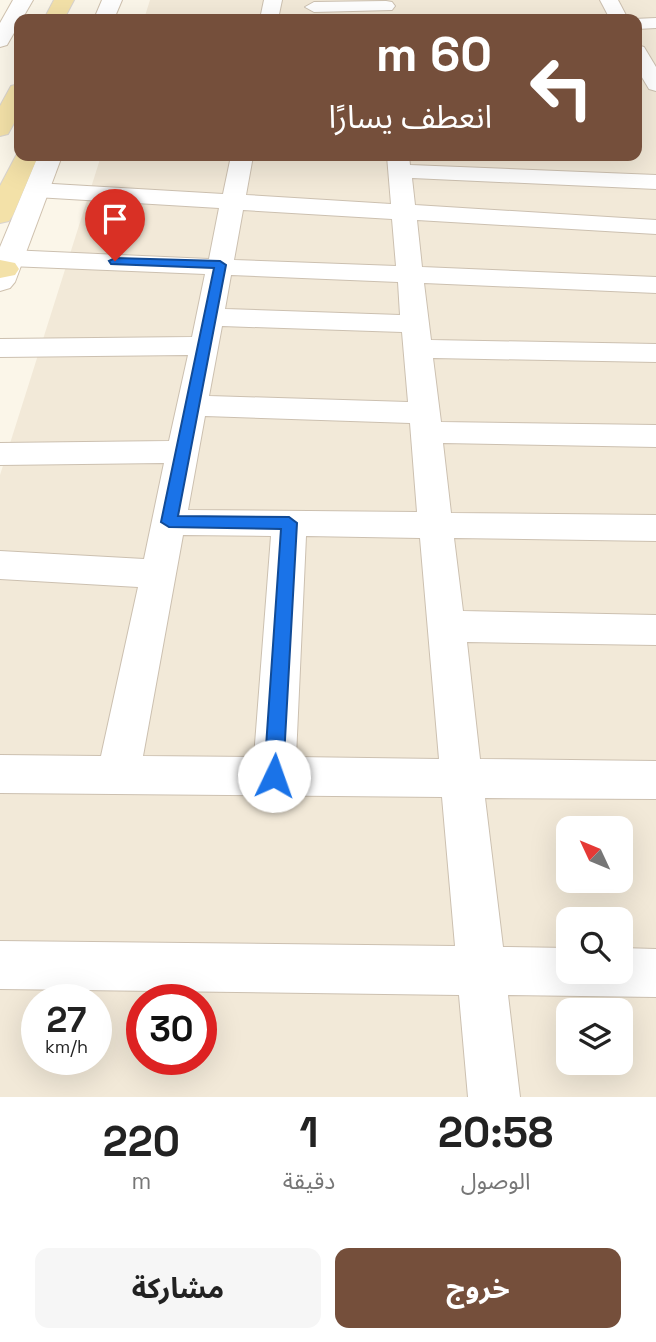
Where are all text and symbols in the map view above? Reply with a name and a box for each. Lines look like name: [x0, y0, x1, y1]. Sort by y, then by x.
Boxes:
text: 60 m: [376, 23, 492, 85]
icon: left: [516, 42, 607, 133]
text: انعطف يسارًا: [328, 97, 492, 137]
pin: [85, 189, 145, 261]
icon: arrive: [96, 200, 134, 238]
position arrow: [237, 739, 311, 813]
north arrow: [556, 816, 634, 892]
map controls: [556, 816, 633, 1075]
button: search: [556, 907, 633, 984]
speed limit sign: 30: [126, 984, 217, 1075]
text: 27: [47, 998, 86, 1042]
button: layers: [556, 998, 633, 1075]
text: km/h: [45, 1035, 88, 1058]
text: 1: [300, 1106, 319, 1159]
text: 20:58: [438, 1106, 553, 1159]
text: 220: [103, 1115, 180, 1168]
text: m: [132, 1166, 151, 1196]
text: دقيقة: [283, 1166, 335, 1196]
text: الوصول: [461, 1166, 531, 1196]
button: مشاركة: [35, 1248, 321, 1328]
button: خروج: [335, 1248, 621, 1328]

